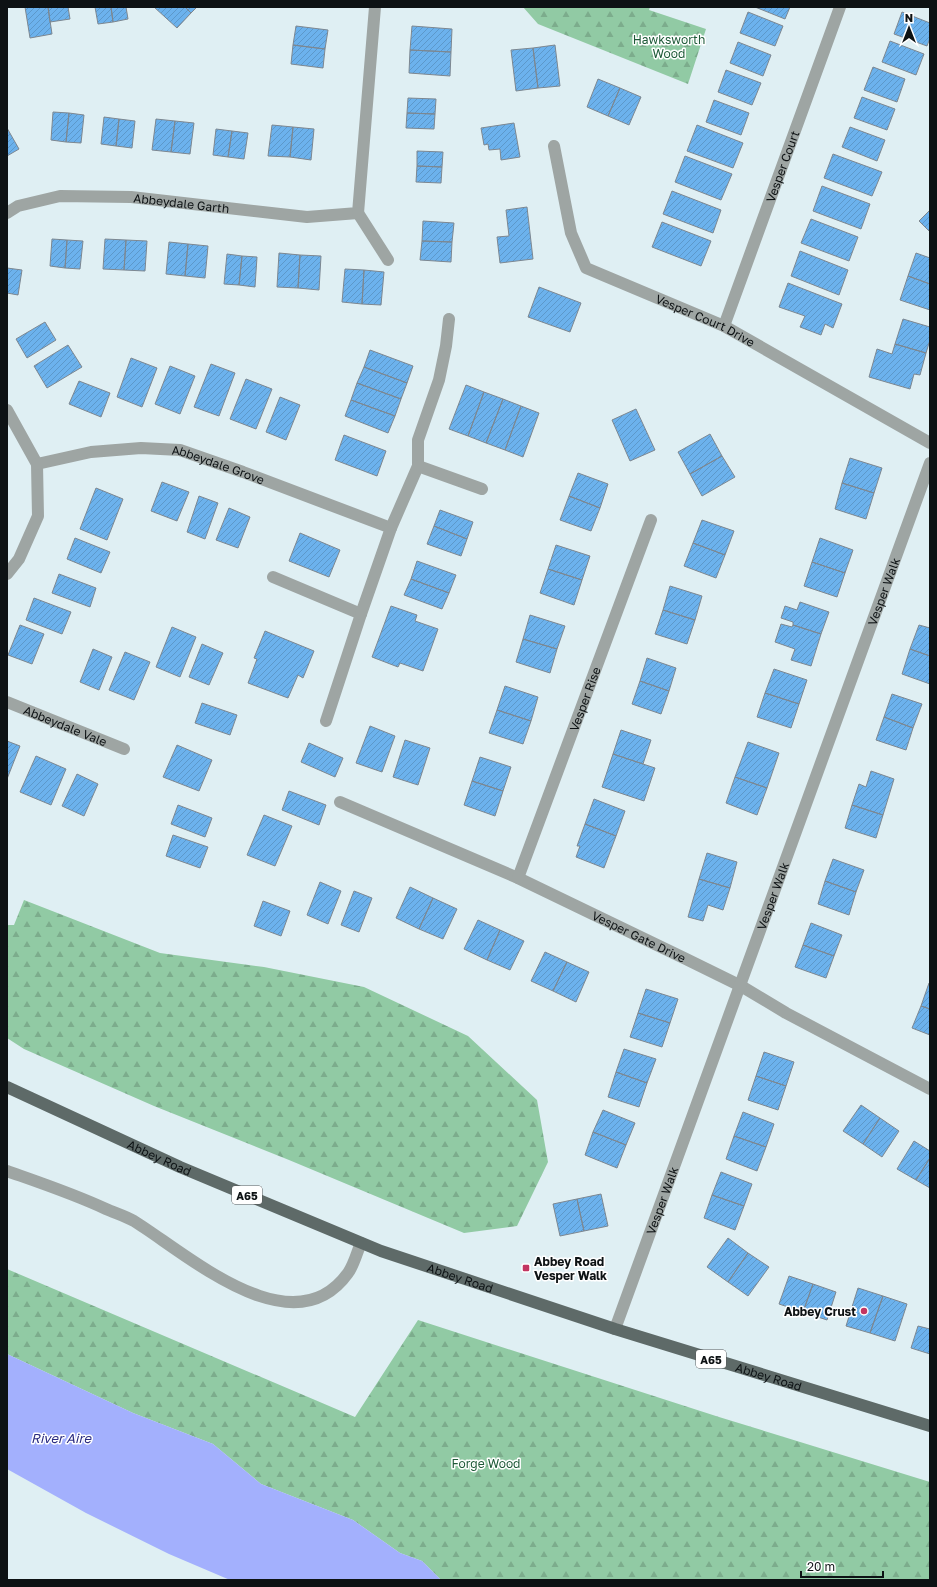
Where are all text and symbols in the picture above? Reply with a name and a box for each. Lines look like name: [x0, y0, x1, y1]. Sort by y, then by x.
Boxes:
north arrow: [889, 8, 929, 48]
text: N: [905, 11, 913, 24]
park label: Hawksworth Wood: [633, 32, 705, 61]
street label: Vesper Court: [762, 128, 802, 204]
street label: Abbeydale Garth: [133, 190, 230, 216]
street label: Vesper Court Drive: [653, 291, 758, 350]
street label: Abbeydale Grove: [171, 442, 267, 487]
street label: Vesper Walk: [864, 555, 903, 627]
street label: Vesper Rise: [566, 665, 603, 733]
street label: Abbeydale Vale: [21, 702, 109, 749]
street label: Vesper Walk: [753, 860, 792, 932]
street label: Vesper Gate Drive: [590, 907, 689, 965]
street label: Abbey Road: [125, 1136, 194, 1178]
street label: Vesper Walk: [643, 1164, 681, 1236]
road number: A65: [232, 1186, 262, 1204]
place label: Abbey Road Vesper Walk: [534, 1254, 607, 1283]
street label: Abbey Road: [425, 1259, 495, 1295]
marker: Abbey Road Vesper Walk: [521, 1263, 531, 1273]
place label: Abbey Crust: [784, 1304, 856, 1319]
marker: Abbey Crust: [859, 1306, 869, 1316]
road number: A65: [696, 1350, 726, 1368]
street label: Abbey Road: [734, 1359, 804, 1394]
water label: River Aire: [31, 1430, 92, 1446]
park label: Forge Wood: [452, 1456, 520, 1471]
scale bar: [801, 1553, 883, 1579]
text: 20 m: [807, 1559, 835, 1574]

